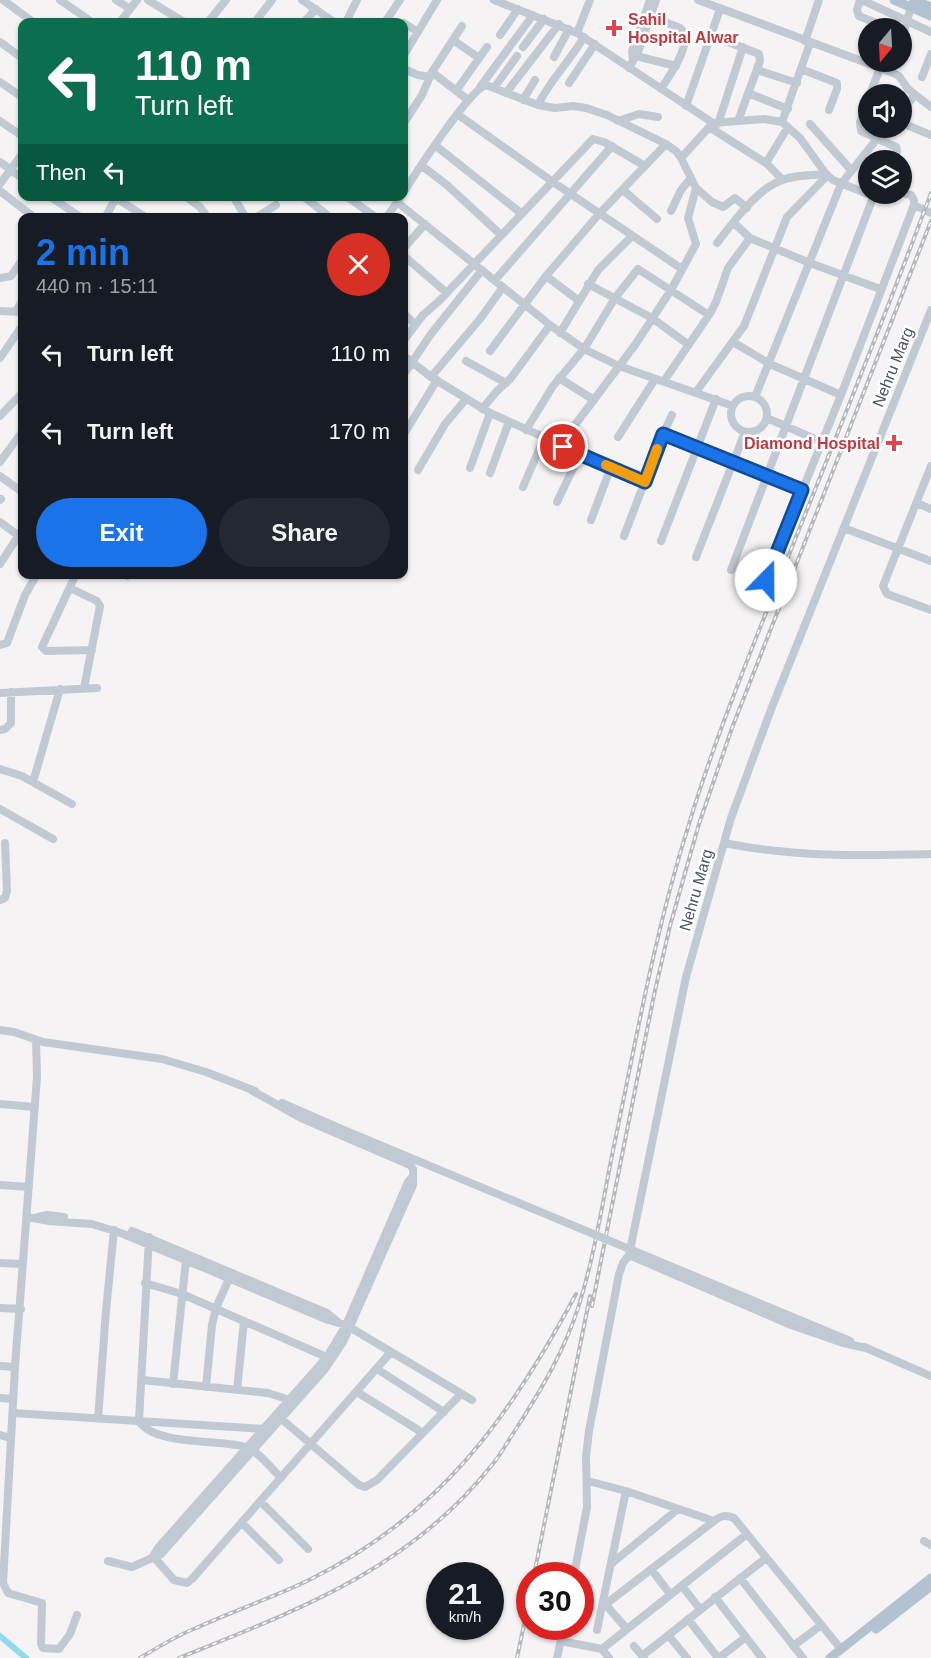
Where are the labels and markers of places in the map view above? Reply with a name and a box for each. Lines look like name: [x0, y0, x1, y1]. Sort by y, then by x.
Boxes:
place label: Sahil Hospital Alwar: [628, 11, 739, 46]
marker: Sahil Hospital Alwar: [605, 19, 623, 37]
pin: [537, 421, 588, 472]
marker: Diamond Hospital: [885, 434, 903, 452]
place label: Diamond Hospital: [744, 435, 880, 452]

